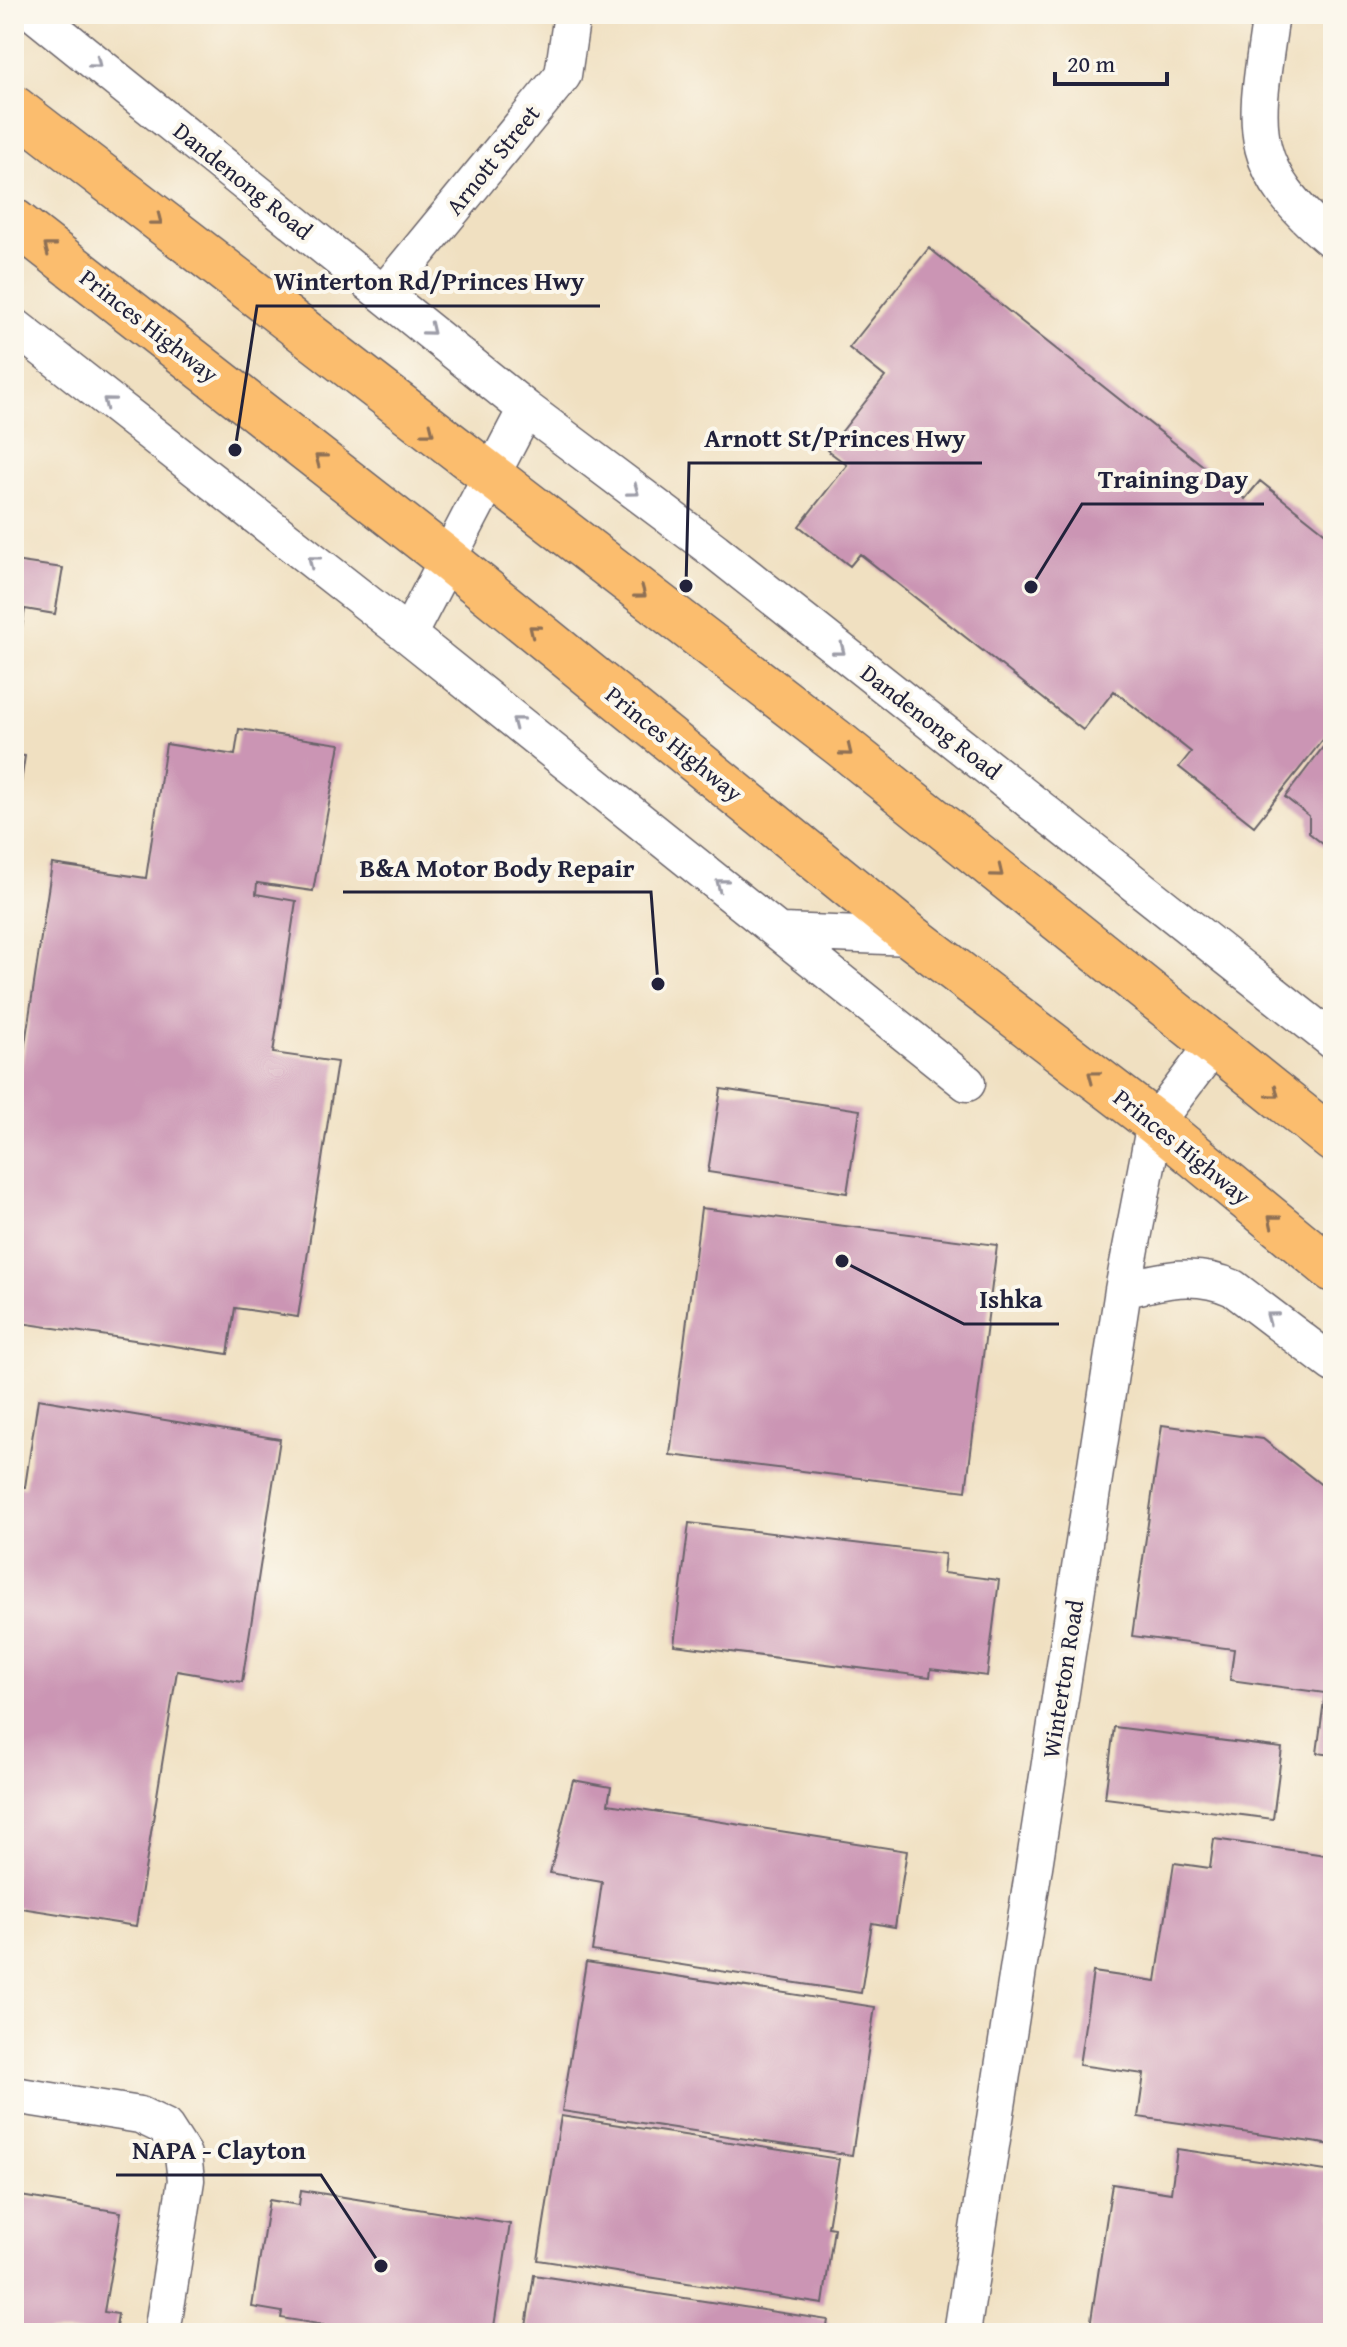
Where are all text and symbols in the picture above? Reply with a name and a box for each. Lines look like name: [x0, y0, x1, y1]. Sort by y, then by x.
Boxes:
scale bar: [1055, 36, 1167, 86]
text: 20 m: [1067, 46, 1115, 81]
one-way arrow: [87, 53, 102, 67]
street label: Arnott Street: [437, 97, 548, 222]
street label: Dandenong Road: [166, 113, 321, 248]
one-way arrow: [149, 211, 163, 225]
one-way arrow: [43, 243, 58, 257]
callout: Winterton Rd/Princes Hwy: [257, 256, 600, 306]
street label: Princes Highway: [72, 260, 226, 391]
text: Winterton Rd/Princes Hwy: [274, 261, 585, 300]
one-way arrow: [421, 320, 435, 335]
one-way arrow: [102, 397, 117, 411]
callout: Arnott St/Princes Hwy: [689, 413, 982, 463]
text: Arnott St/Princes Hwy: [704, 418, 966, 457]
one-way arrow: [420, 421, 435, 436]
callout: Training Day: [1082, 454, 1264, 504]
one-way arrow: [314, 455, 329, 469]
text: Training Day: [1098, 459, 1249, 498]
one-way arrow: [626, 481, 640, 495]
one-way arrow: [307, 557, 322, 571]
one-way arrow: [632, 583, 647, 598]
one-way arrow: [529, 625, 544, 640]
one-way arrow: [831, 640, 845, 655]
street label: Dandenong Road: [854, 655, 1009, 788]
street label: Princes Highway: [598, 677, 751, 810]
one-way arrow: [511, 717, 526, 731]
one-way arrow: [838, 741, 853, 756]
callout: B&A Motor Body Repair: [343, 842, 651, 892]
text: B&A Motor Body Repair: [359, 848, 635, 887]
one-way arrow: [989, 862, 1003, 877]
one-way arrow: [715, 879, 730, 893]
one-way arrow: [1087, 1071, 1102, 1085]
street label: Princes Highway: [1106, 1080, 1259, 1213]
one-way arrow: [1264, 1083, 1279, 1097]
one-way arrow: [1267, 1215, 1282, 1230]
callout: Ishka: [964, 1274, 1059, 1324]
text: Ishka: [979, 1279, 1043, 1318]
one-way arrow: [1265, 1313, 1280, 1327]
street label: Winterton Road: [1033, 1597, 1092, 1761]
callout: NAPA - Clayton: [116, 2125, 321, 2175]
text: NAPA - Clayton: [132, 2130, 306, 2169]

